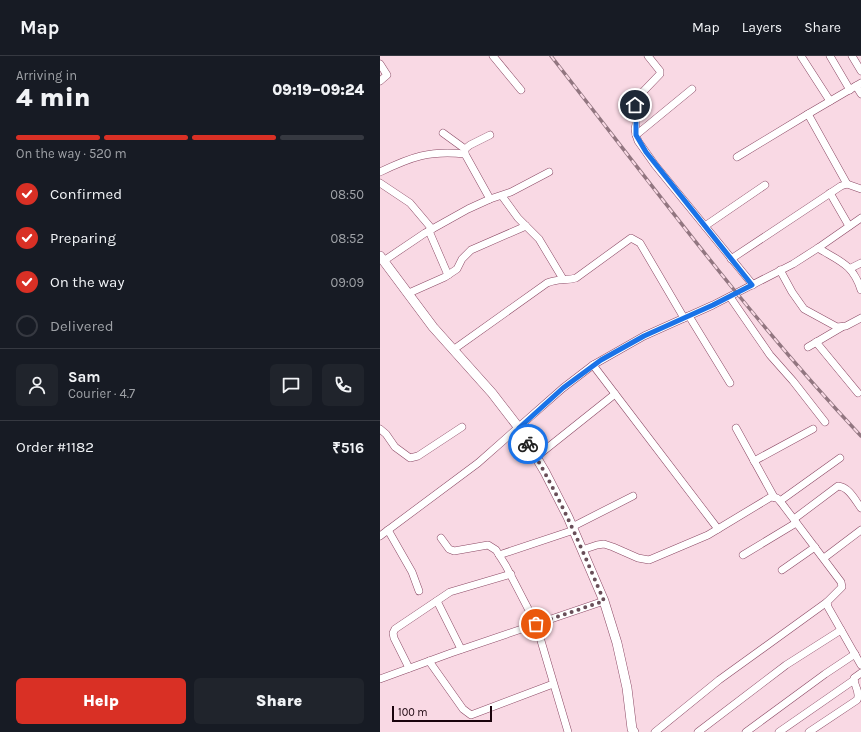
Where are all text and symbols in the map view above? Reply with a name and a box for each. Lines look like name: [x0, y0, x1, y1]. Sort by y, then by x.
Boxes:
text: Map: [20, 17, 59, 39]
text: Map: [692, 19, 720, 36]
text: Layers: [742, 19, 782, 36]
text: Share: [804, 19, 841, 36]
text: Arriving in: [16, 68, 77, 83]
text: 09:19–09:24: [272, 81, 364, 99]
text: 4 min: [16, 82, 91, 113]
pin: [618, 88, 652, 122]
icon: home: [624, 94, 646, 116]
text: On the way · 520 m: [16, 146, 127, 161]
icon: check: [16, 183, 38, 205]
text: Confirmed: [50, 185, 122, 203]
text: 08:50: [330, 187, 364, 202]
icon: check: [16, 227, 38, 249]
text: Preparing: [50, 229, 116, 247]
text: 08:52: [330, 231, 364, 246]
icon: check: [16, 271, 38, 293]
text: On the way: [50, 273, 124, 291]
text: 09:09: [330, 275, 364, 290]
text: Delivered: [50, 317, 114, 335]
button: person: [16, 364, 58, 406]
button: chat: [270, 364, 312, 406]
button: phone: [322, 364, 364, 406]
text: Sam: [68, 368, 101, 386]
text: Courier · 4.7: [68, 386, 135, 401]
courier: [508, 424, 548, 464]
icon: bike: [517, 433, 539, 455]
text: Order #1182: [16, 438, 94, 456]
text: ₹516: [332, 439, 364, 457]
pin: [519, 607, 553, 641]
icon: bag: [525, 613, 547, 635]
button: Help: [16, 678, 186, 724]
button: Share: [194, 678, 364, 724]
scale bar: [392, 704, 492, 723]
text: 100 m: [398, 706, 428, 719]

